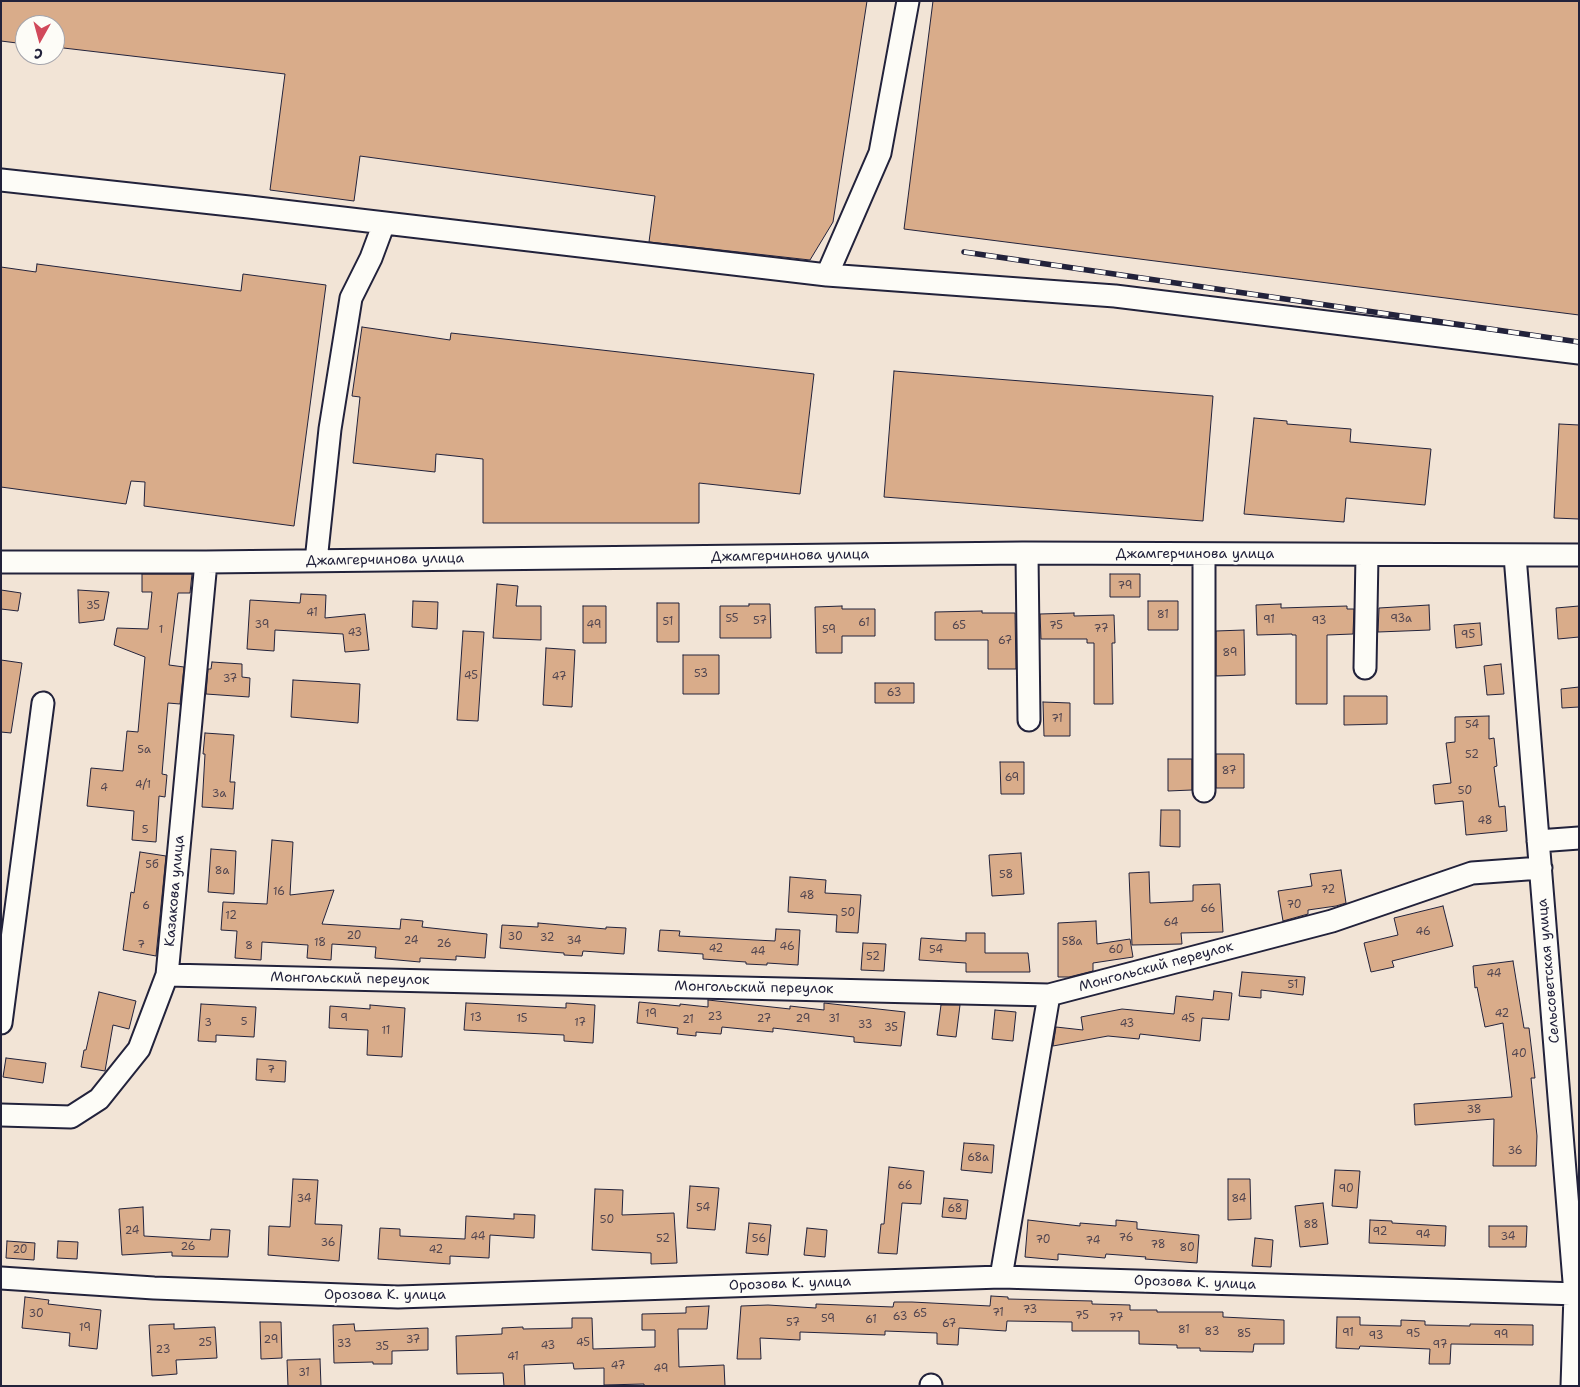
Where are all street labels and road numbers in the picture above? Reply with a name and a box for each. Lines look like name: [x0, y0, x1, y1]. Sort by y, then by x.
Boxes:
street label: Джамгерчинова улица: [711, 546, 869, 566]
street label: Джамгерчинова улица: [1116, 546, 1274, 562]
street label: Джамгерчинова улица: [306, 550, 464, 570]
street label: Казакова улица: [162, 835, 188, 947]
street label: Сельсоветская улица: [1534, 898, 1564, 1044]
street label: Монгольский переулок: [1077, 938, 1235, 996]
street label: Монгольский переулок: [270, 969, 430, 989]
street label: Монгольский переулок: [674, 978, 834, 998]
street label: Орозова К. улица: [1134, 1272, 1256, 1294]
street label: Орозова К. улица: [729, 1273, 851, 1295]
street label: Орозова К. улица: [324, 1287, 446, 1303]

